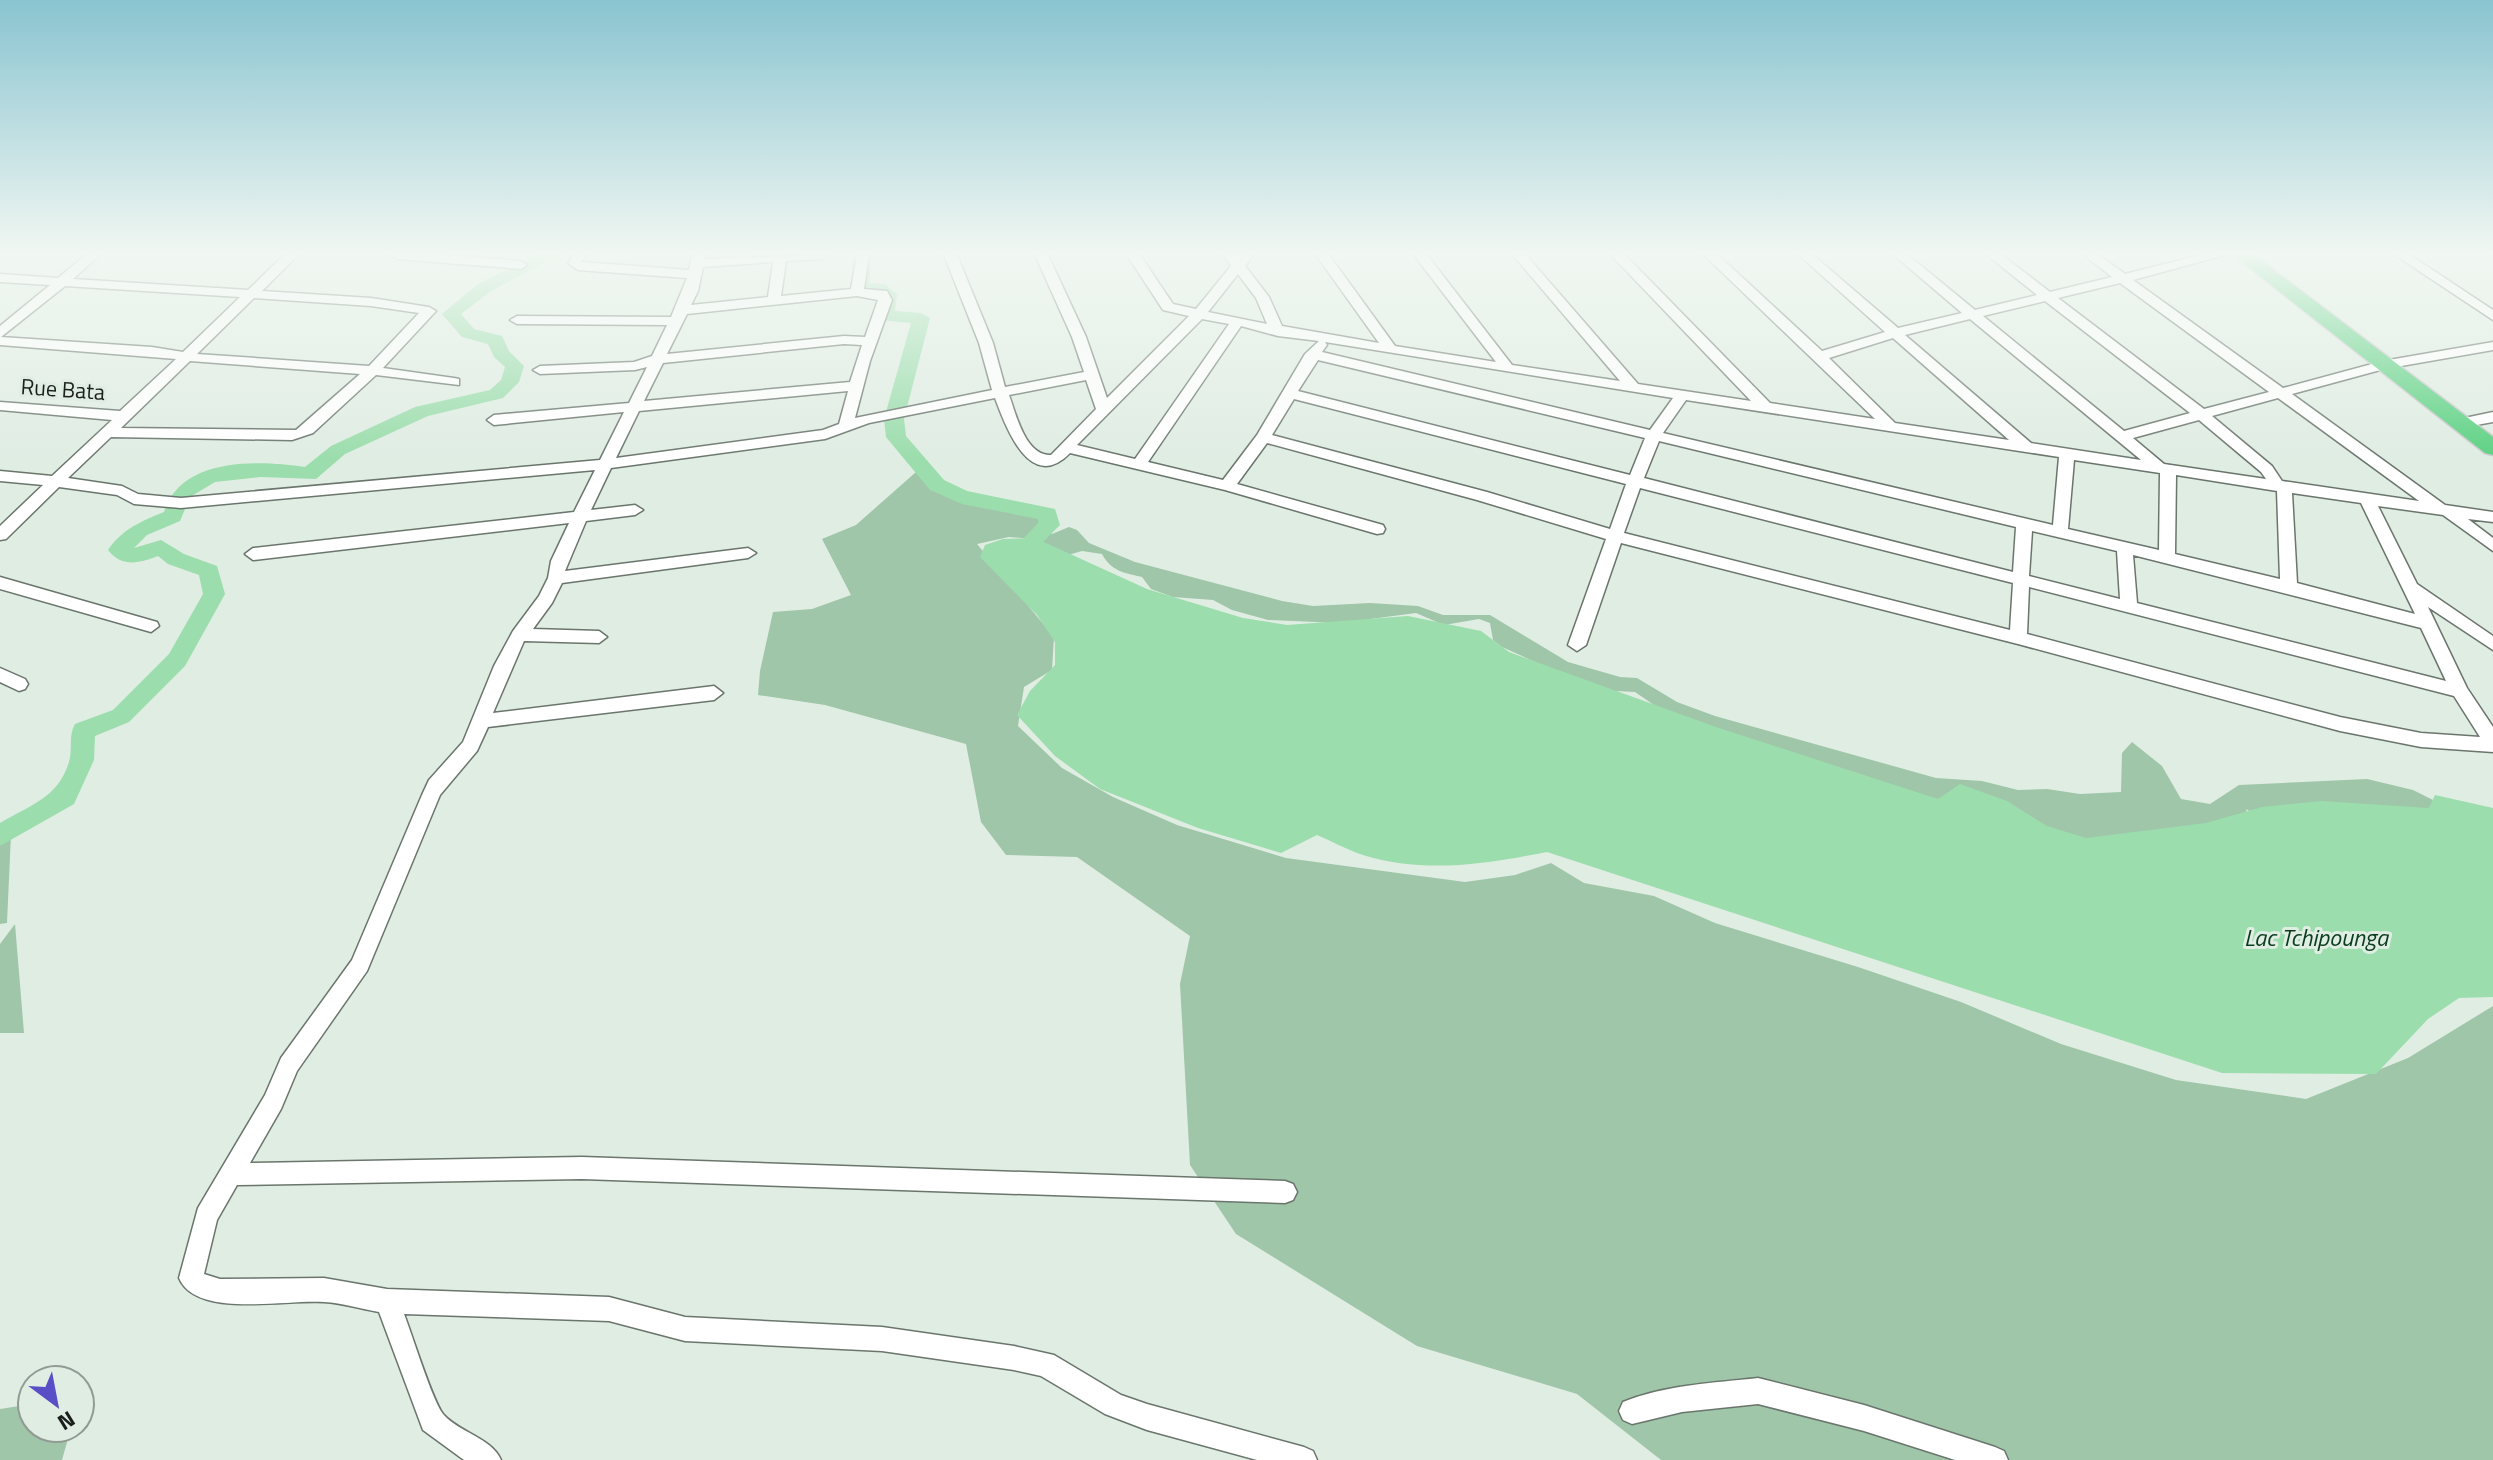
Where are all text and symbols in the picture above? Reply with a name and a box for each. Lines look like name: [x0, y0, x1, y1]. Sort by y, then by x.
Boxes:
street label: Rue Bata: [20, 369, 106, 409]
water label: Lac Tchipounga: [2244, 919, 2390, 955]
north arrow: [16, 1364, 96, 1444]
text: N: [51, 1403, 82, 1439]

